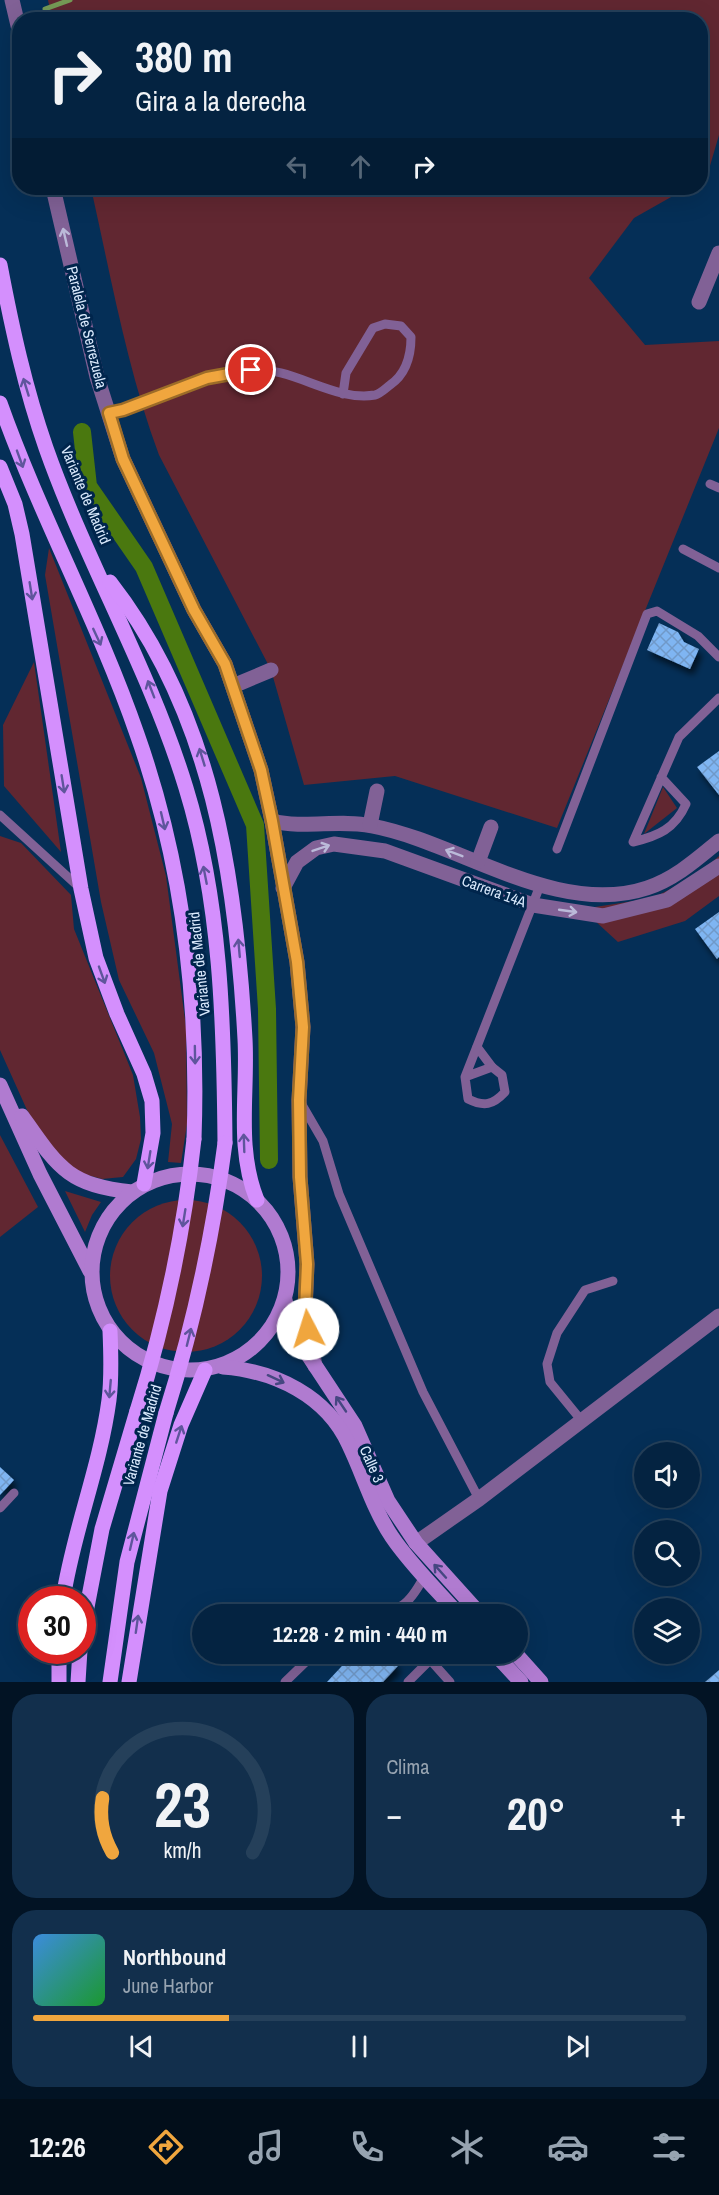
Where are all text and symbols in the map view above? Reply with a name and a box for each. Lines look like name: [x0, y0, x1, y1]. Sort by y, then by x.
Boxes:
text: 380 m: [135, 29, 233, 85]
icon: right: [36, 36, 114, 114]
text: Gira a la derecha: [135, 83, 306, 119]
icon: left: [281, 150, 314, 183]
icon: ahead: [344, 150, 377, 183]
icon: right: [407, 150, 440, 183]
one-way arrow: [59, 228, 70, 248]
street label: Paralela de Serrezuela: [62, 264, 112, 390]
pin: [225, 344, 276, 395]
icon: arrive: [234, 353, 267, 386]
one-way arrow: [20, 378, 31, 397]
street label: Variante de Madrid: [56, 443, 116, 547]
one-way arrow: [15, 449, 26, 467]
one-way arrow: [26, 581, 37, 601]
one-way arrow: [92, 628, 104, 646]
one-way arrow: [145, 680, 156, 698]
one-way arrow: [196, 748, 207, 767]
one-way arrow: [58, 773, 69, 793]
one-way arrow: [157, 811, 169, 830]
one-way arrow: [311, 841, 330, 852]
one-way arrow: [445, 847, 464, 858]
one-way arrow: [199, 866, 210, 886]
street label: Carrera 14A: [459, 870, 530, 913]
one-way arrow: [557, 905, 577, 916]
street label: Variante de Madrid: [183, 911, 215, 1017]
one-way arrow: [233, 939, 244, 959]
one-way arrow: [97, 965, 108, 983]
one-way arrow: [189, 1044, 201, 1064]
one-way arrow: [239, 1134, 250, 1154]
one-way arrow: [143, 1149, 154, 1169]
one-way arrow: [179, 1208, 190, 1227]
position arrow: [276, 1297, 340, 1361]
one-way arrow: [184, 1328, 196, 1347]
one-way arrow: [267, 1373, 285, 1385]
one-way arrow: [104, 1379, 115, 1399]
street label: Variante de Madrid: [118, 1382, 166, 1488]
one-way arrow: [335, 1396, 347, 1413]
one-way arrow: [174, 1425, 185, 1444]
street label: Calle 3: [355, 1442, 389, 1486]
map controls: [634, 1442, 700, 1664]
button: sound: [634, 1442, 700, 1508]
button: search: [634, 1520, 700, 1586]
one-way arrow: [126, 1532, 138, 1551]
one-way arrow: [433, 1563, 447, 1578]
speed limit sign: 30: [18, 1586, 96, 1664]
button: layers: [634, 1598, 700, 1664]
one-way arrow: [132, 1615, 143, 1635]
text: 12:28 · 2 min · 440 m: [273, 1619, 447, 1649]
text: Clima: [387, 1753, 429, 1780]
text: 23: [154, 1762, 211, 1846]
text: 20°: [507, 1783, 566, 1844]
text: −: [387, 1792, 402, 1836]
text: +: [670, 1792, 686, 1836]
text: km/h: [164, 1836, 202, 1865]
text: Northbound: [123, 1942, 226, 1972]
text: June Harbor: [123, 1972, 213, 1999]
icon: previous: [125, 2030, 158, 2063]
icon: pause: [343, 2030, 376, 2063]
icon: next: [561, 2030, 594, 2063]
icon: directions: [145, 2126, 187, 2168]
icon: music: [245, 2126, 287, 2168]
icon: phone: [346, 2126, 388, 2168]
icon: climate: [446, 2126, 488, 2168]
icon: car: [547, 2126, 589, 2168]
icon: filters: [648, 2126, 690, 2168]
text: 12:26: [29, 2129, 86, 2165]

